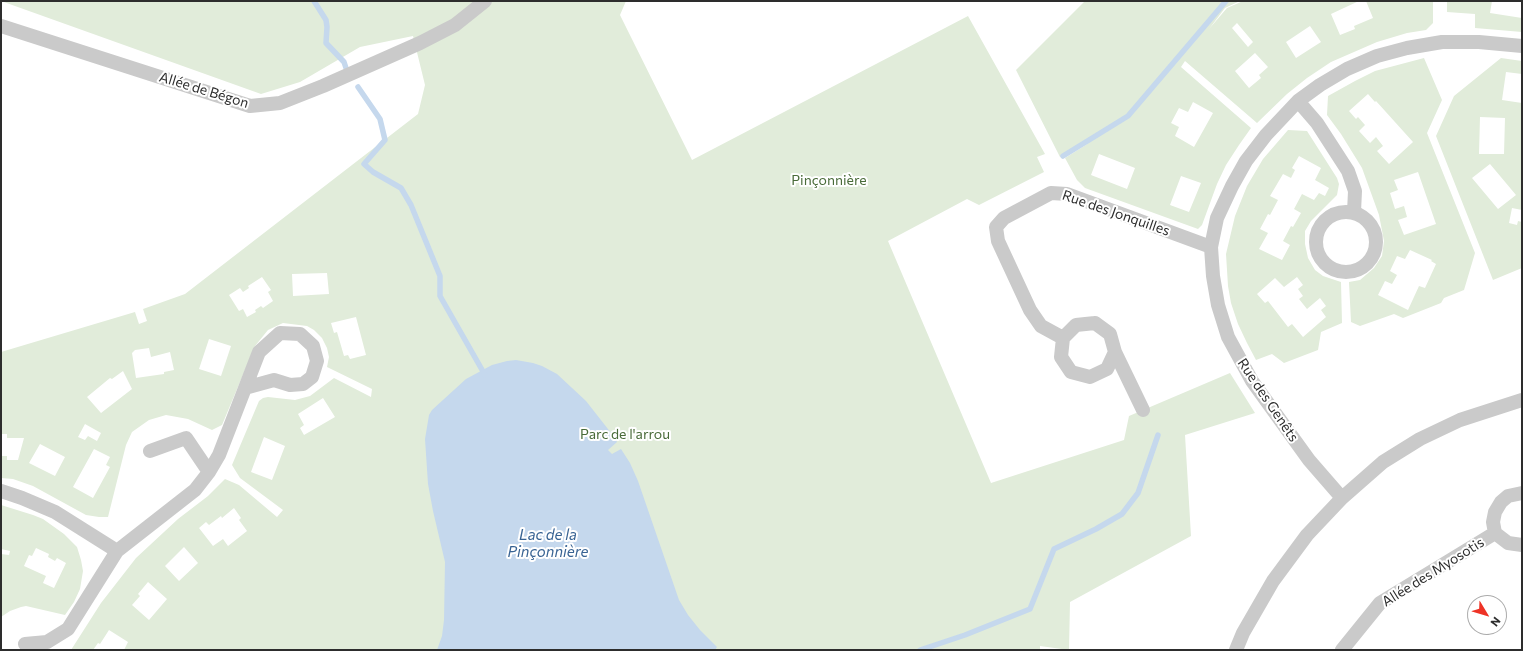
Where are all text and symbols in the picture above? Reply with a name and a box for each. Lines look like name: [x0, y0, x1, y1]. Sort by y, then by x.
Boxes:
street label: Allée de Bégon: [157, 68, 251, 112]
park label: Pinçonnière: [791, 172, 867, 188]
street label: Rue des Jonquilles: [1060, 187, 1172, 239]
street label: Rue des Genêts: [1234, 355, 1302, 445]
park label: Parc de l'arrou: [580, 426, 670, 442]
water label: Lac de la Pinçonnière: [508, 526, 588, 561]
street label: Allée des Myosotis: [1379, 534, 1487, 610]
north arrow: [1467, 595, 1507, 635]
text: N: [1488, 615, 1504, 629]

